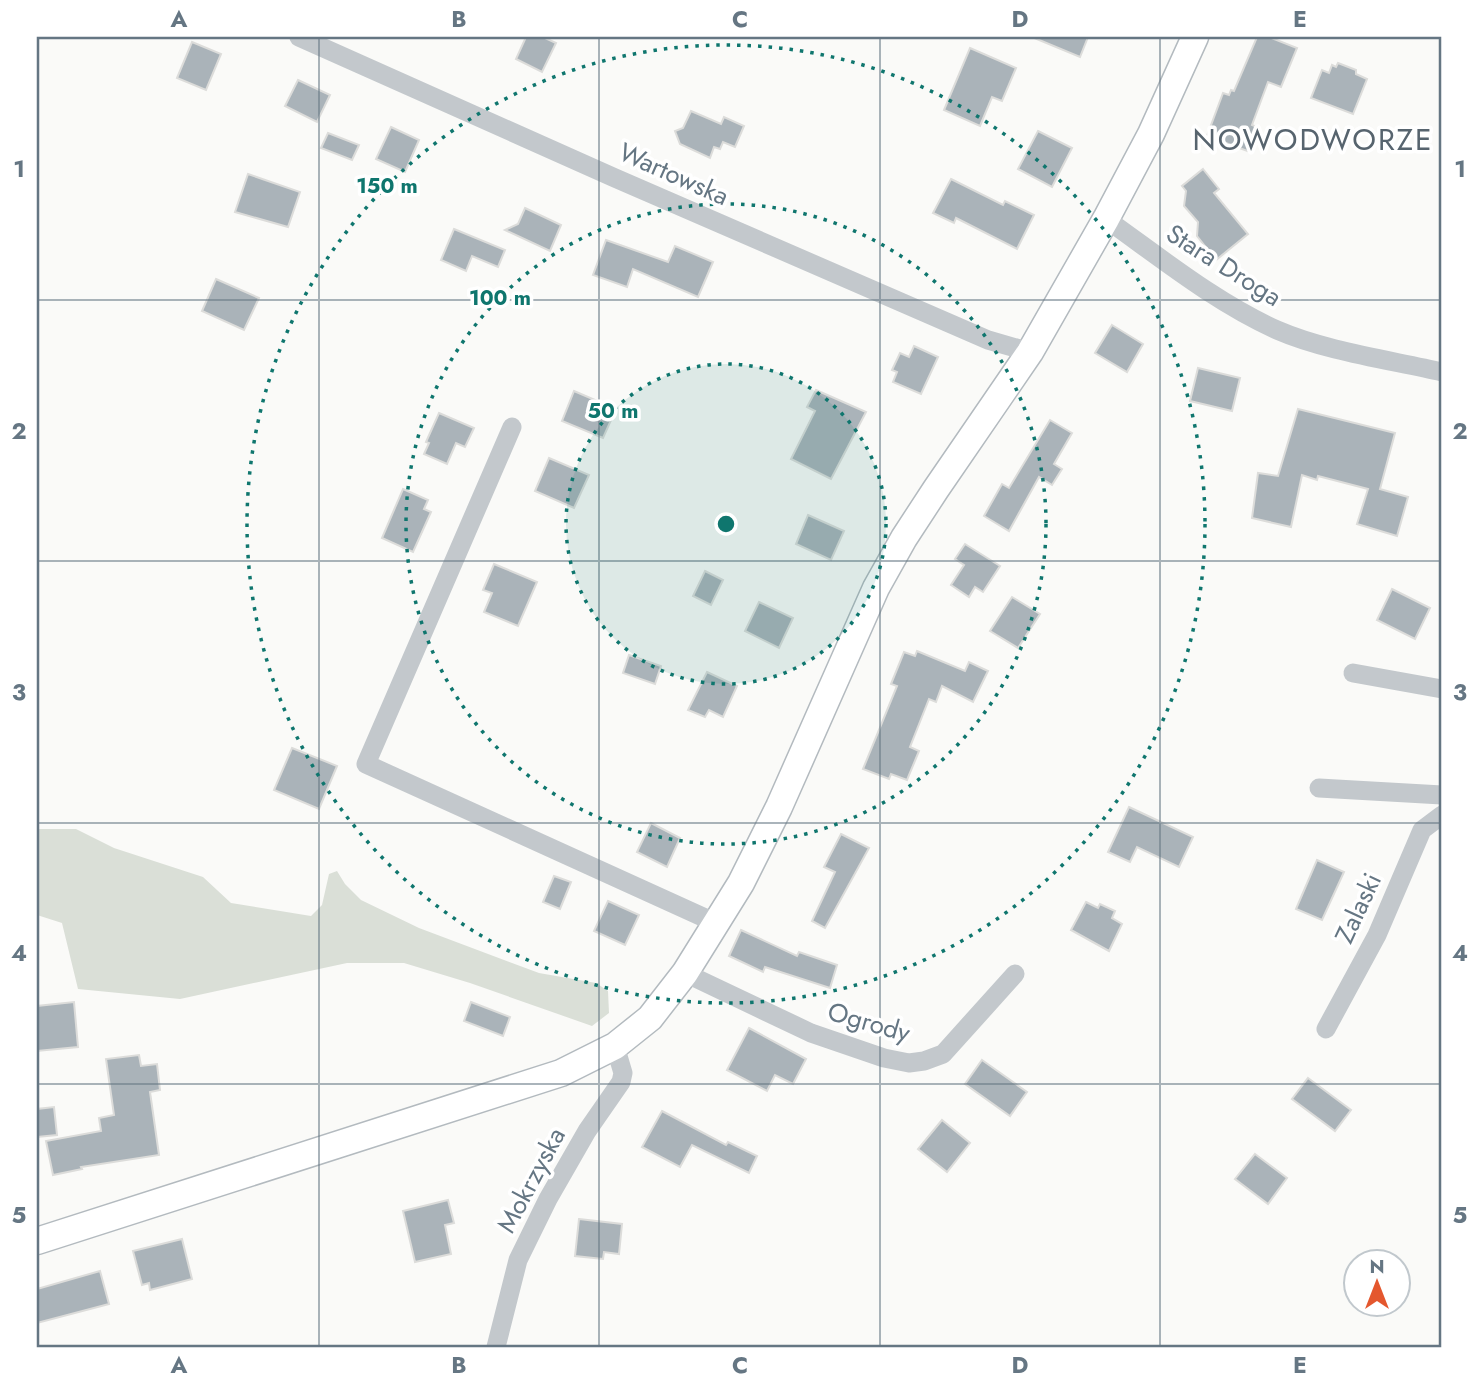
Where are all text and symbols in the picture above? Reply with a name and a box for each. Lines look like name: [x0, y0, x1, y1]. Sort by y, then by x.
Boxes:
text: A: [170, 2, 188, 36]
text: B: [451, 2, 467, 36]
text: C: [732, 2, 748, 36]
text: D: [1012, 2, 1029, 36]
text: E: [1293, 2, 1307, 36]
district label: NOWODWORZE: [1192, 118, 1434, 161]
street label: Wartowska: [613, 133, 735, 215]
text: 1: [13, 152, 25, 186]
text: 1: [1454, 152, 1466, 186]
text: 150 m: [356, 171, 418, 201]
street label: Stara Droga: [1159, 214, 1289, 316]
text: 100 m: [469, 283, 531, 313]
text: 50 m: [588, 396, 638, 426]
text: 2: [11, 414, 27, 448]
text: 2: [1452, 414, 1468, 448]
centre of rings: [714, 512, 738, 536]
text: 3: [12, 675, 26, 709]
text: 3: [1453, 675, 1467, 709]
street label: Zalaski: [1325, 867, 1391, 949]
text: 4: [11, 936, 27, 970]
text: 4: [1452, 936, 1468, 970]
street label: Ogrody: [823, 992, 915, 1052]
street label: Mokrzyska: [487, 1120, 575, 1240]
text: 5: [12, 1198, 26, 1232]
text: 5: [1453, 1198, 1467, 1232]
north arrow: [1342, 1248, 1412, 1318]
text: N: [1369, 1253, 1385, 1280]
text: A: [170, 1348, 188, 1382]
text: B: [451, 1348, 467, 1382]
text: C: [732, 1348, 748, 1382]
text: D: [1012, 1348, 1029, 1382]
text: E: [1293, 1348, 1307, 1382]

